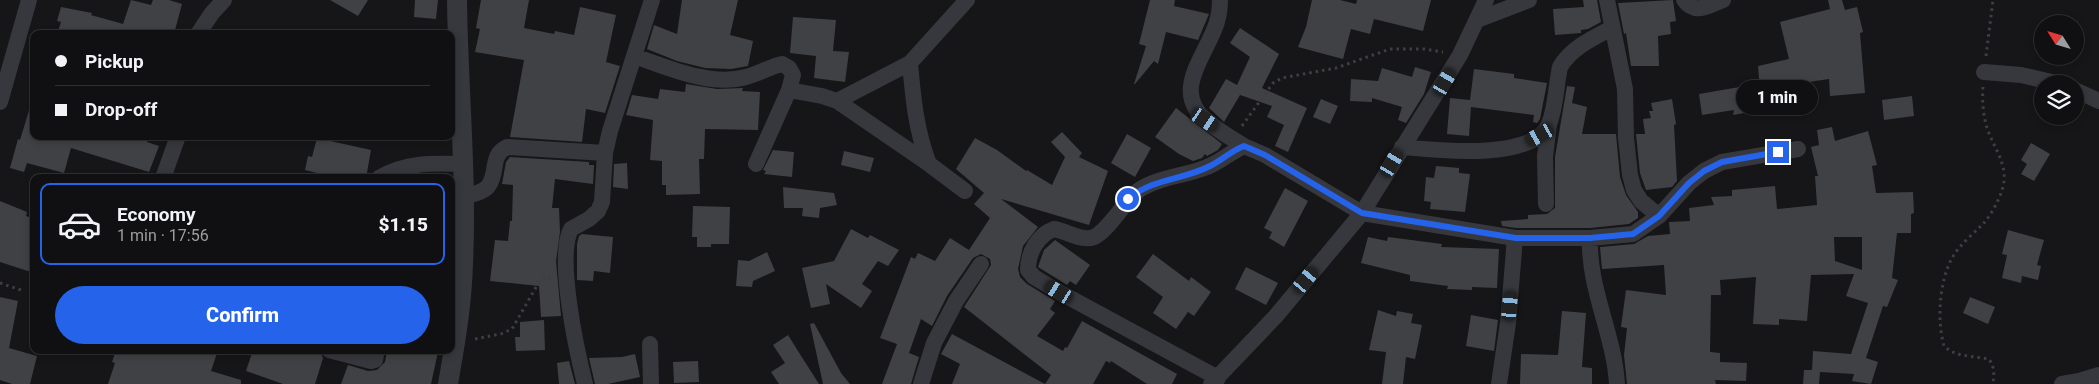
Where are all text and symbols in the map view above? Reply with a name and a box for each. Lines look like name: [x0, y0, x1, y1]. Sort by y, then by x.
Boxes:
north arrow: [2034, 15, 2084, 65]
map controls: [2034, 15, 2084, 125]
text: Pickup: [85, 50, 144, 73]
car: [1431, 65, 1458, 99]
button: layers: [2034, 75, 2084, 125]
callout: 1 min: [1737, 80, 1819, 114]
text: 1 min: [1757, 88, 1797, 107]
text: Drop-off: [85, 98, 157, 121]
car: [1188, 105, 1221, 135]
car: [1523, 121, 1556, 149]
route end: [1767, 141, 1789, 163]
car: [1377, 146, 1406, 180]
route start: [1117, 188, 1139, 210]
icon: car: [57, 202, 102, 247]
text: Economy: [117, 203, 196, 226]
text: $1.15: [379, 213, 428, 236]
text: 1 min · 17:56: [117, 226, 209, 245]
car: [1290, 264, 1321, 296]
car: [1042, 278, 1075, 306]
button: Confirm: [55, 286, 430, 344]
car: [1501, 290, 1518, 322]

